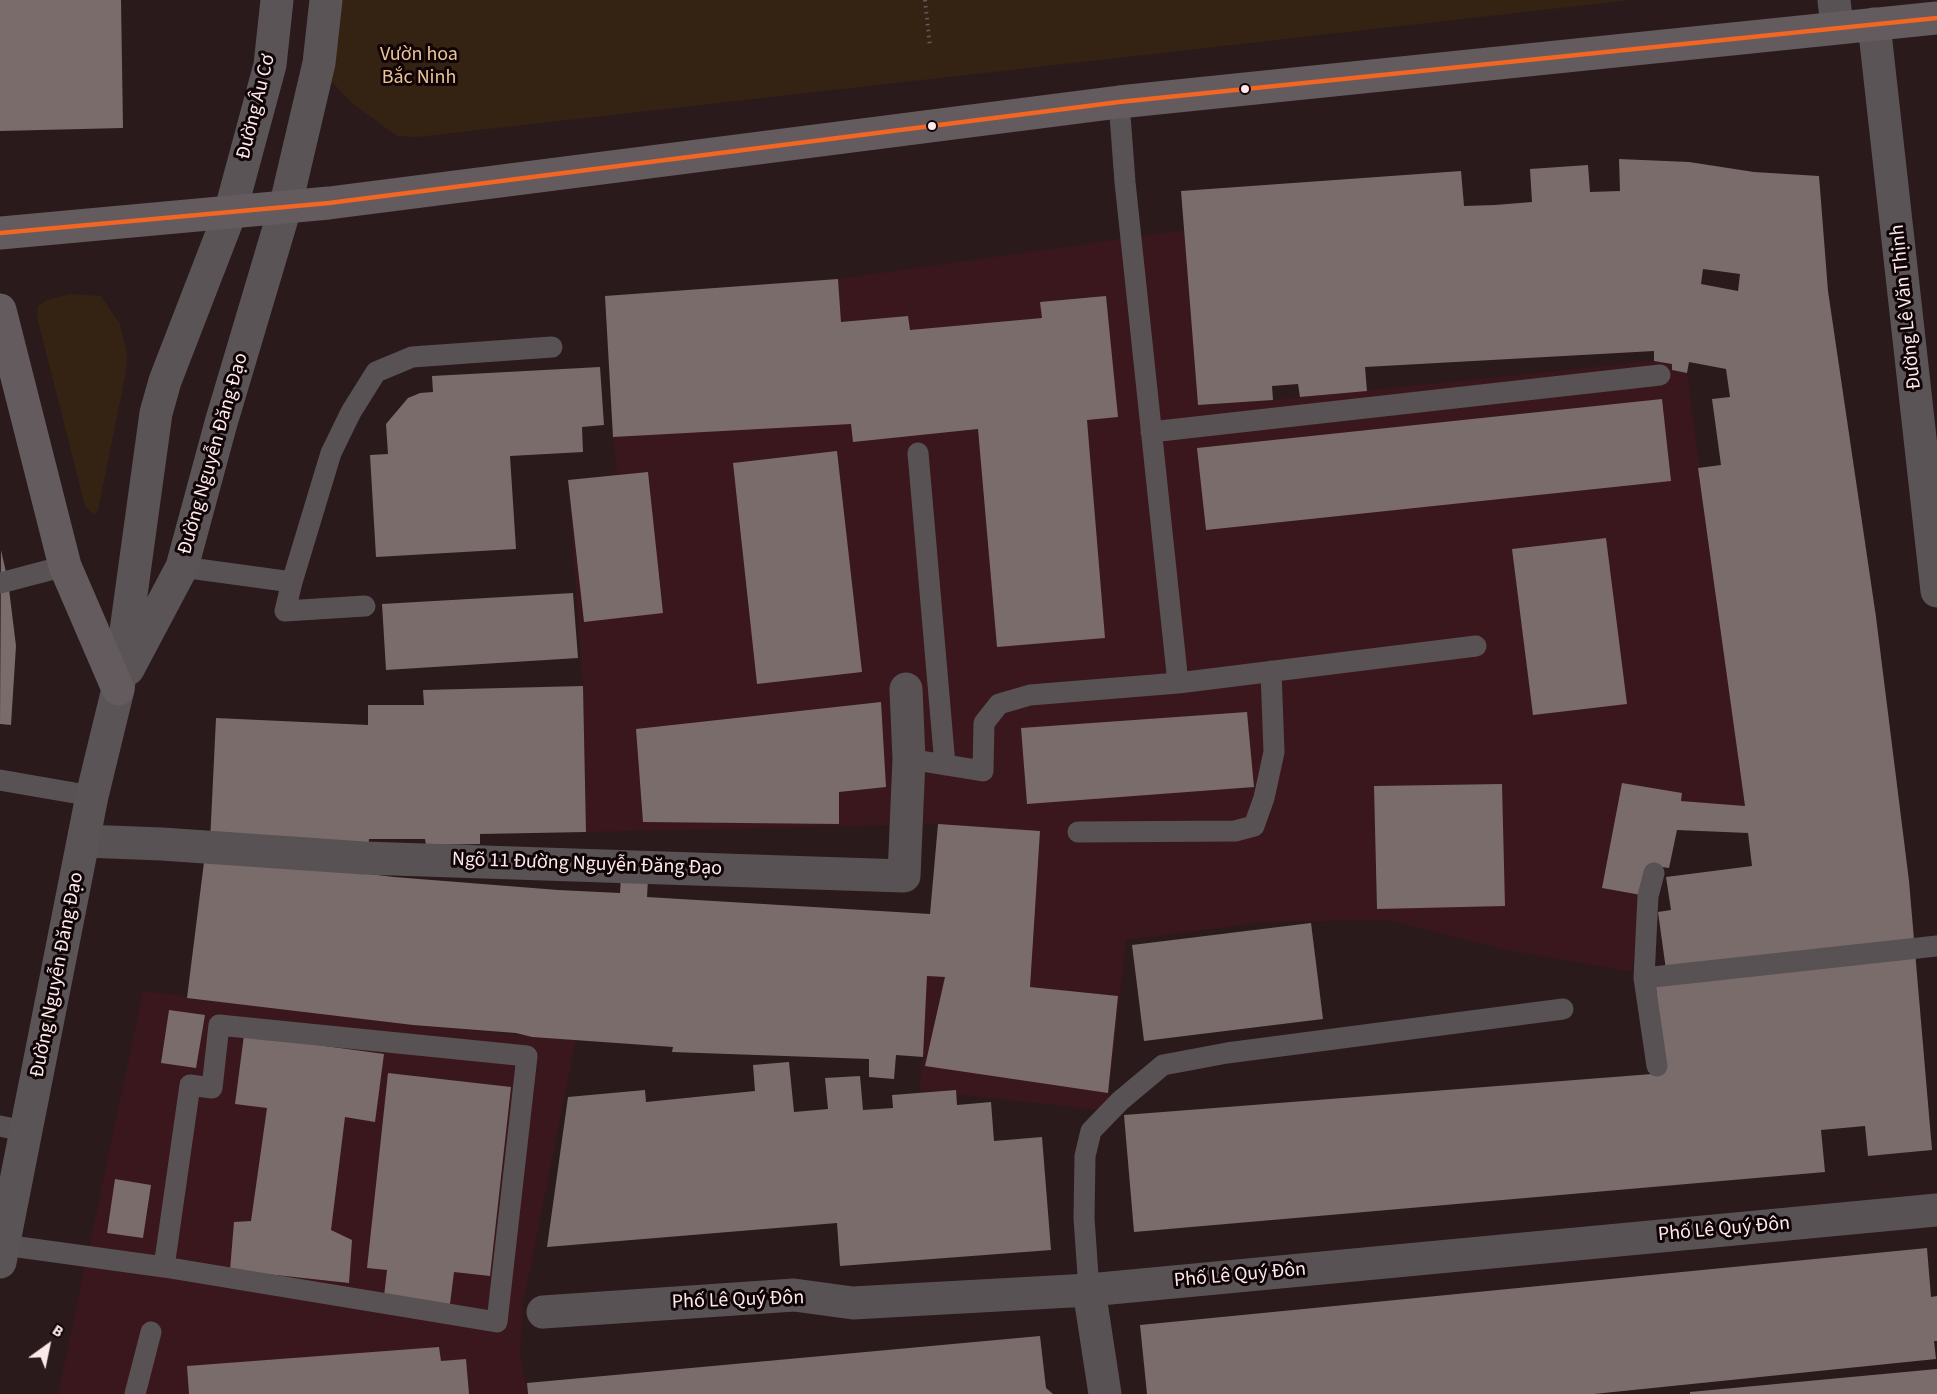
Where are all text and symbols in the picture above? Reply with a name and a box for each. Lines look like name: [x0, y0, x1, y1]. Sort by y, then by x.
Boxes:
park label: Vườn hoa Bắc Ninh: [380, 44, 458, 91]
street label: Đường Âu Cơ: [232, 52, 282, 162]
unlabelled marker: [1239, 83, 1251, 95]
unlabelled marker: [926, 120, 938, 132]
street label: Đường Lê Văn Thịnh: [1886, 223, 1928, 391]
street label: Đường Nguyễn Đăng Đạo: [174, 350, 254, 558]
street label: Ngõ 11 Đường Nguyễn Đăng Đạo: [451, 848, 723, 882]
street label: Đường Nguyễn Đăng Đạo: [26, 870, 90, 1080]
street label: Phố Lê Quý Đôn: [1657, 1212, 1791, 1248]
street label: Phố Lê Quý Đôn: [1173, 1258, 1307, 1294]
street label: Phố Lê Quý Đôn: [671, 1287, 805, 1315]
north arrow: [18, 1316, 78, 1376]
text: B: [48, 1319, 68, 1343]

